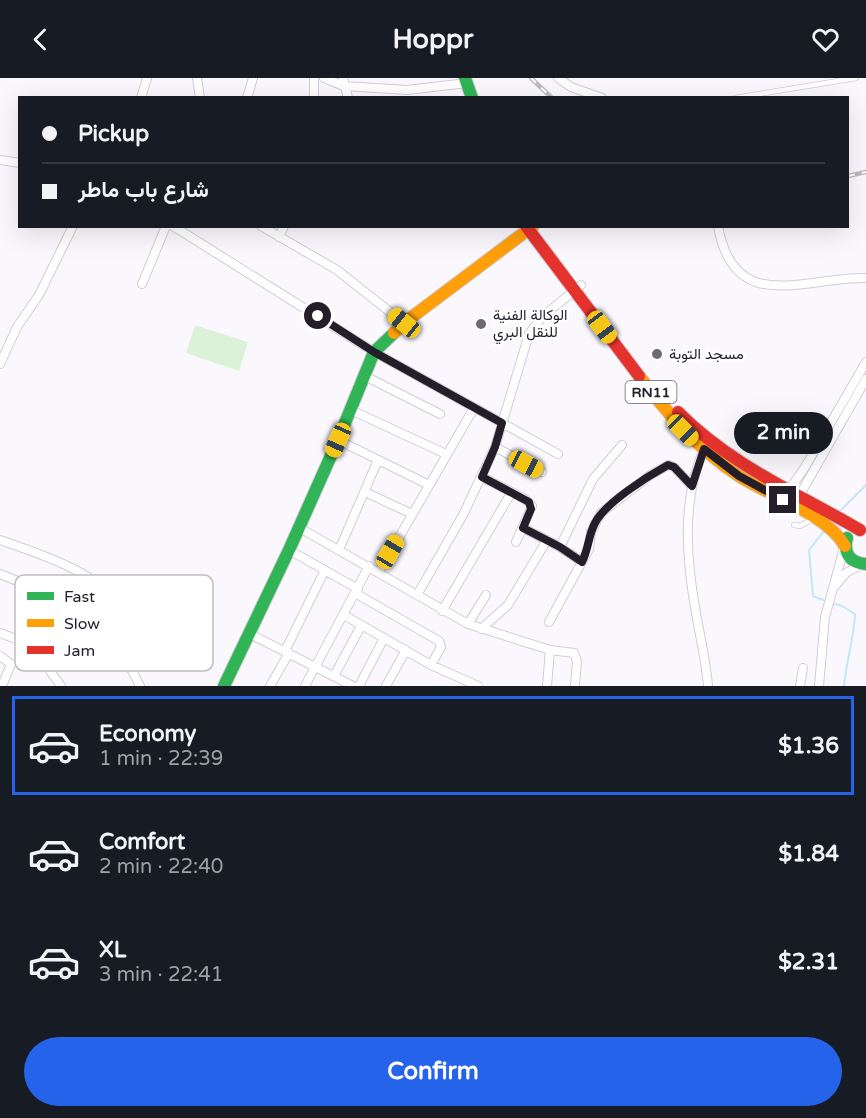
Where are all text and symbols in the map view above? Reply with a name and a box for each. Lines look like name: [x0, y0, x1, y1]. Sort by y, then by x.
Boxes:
icon: back: [24, 23, 57, 56]
text: Hoppr: [393, 23, 473, 56]
icon: heart: [809, 23, 842, 56]
text: Pickup: [78, 121, 149, 147]
text: شارع باب ماطر: [78, 177, 209, 203]
route start: [304, 302, 331, 329]
car: [384, 305, 424, 341]
place label: الوكالة الفنية للنقل البري: [493, 306, 568, 345]
car: [584, 307, 620, 347]
marker: الوكالة الفنية للنقل البري: [474, 317, 488, 331]
place label: مسجد التوبة: [669, 345, 744, 363]
marker: مسجد التوبة: [650, 347, 664, 361]
road number: RN11: [626, 381, 676, 403]
car: [664, 411, 702, 449]
callout: 2 min: [734, 413, 832, 455]
car: [322, 420, 354, 460]
text: 2 min: [757, 421, 810, 445]
car: [506, 448, 546, 480]
route end: [769, 486, 796, 513]
car: [373, 532, 407, 572]
legend: [15, 575, 213, 671]
text: Fast: [64, 587, 95, 607]
text: Slow: [64, 614, 100, 634]
text: Jam: [64, 641, 95, 661]
icon: car: [27, 719, 81, 773]
text: Economy: [99, 721, 196, 747]
text: $1.36: [778, 733, 839, 759]
text: 1 min · 22:39: [99, 747, 223, 771]
icon: car: [27, 827, 81, 881]
text: Comfort: [99, 829, 185, 855]
text: $1.84: [778, 841, 839, 867]
text: 2 min · 22:40: [99, 855, 223, 879]
icon: car: [27, 935, 81, 989]
text: XL: [99, 937, 126, 963]
text: $2.31: [778, 949, 839, 975]
text: 3 min · 22:41: [99, 963, 223, 987]
button: Confirm: [24, 1037, 842, 1106]

